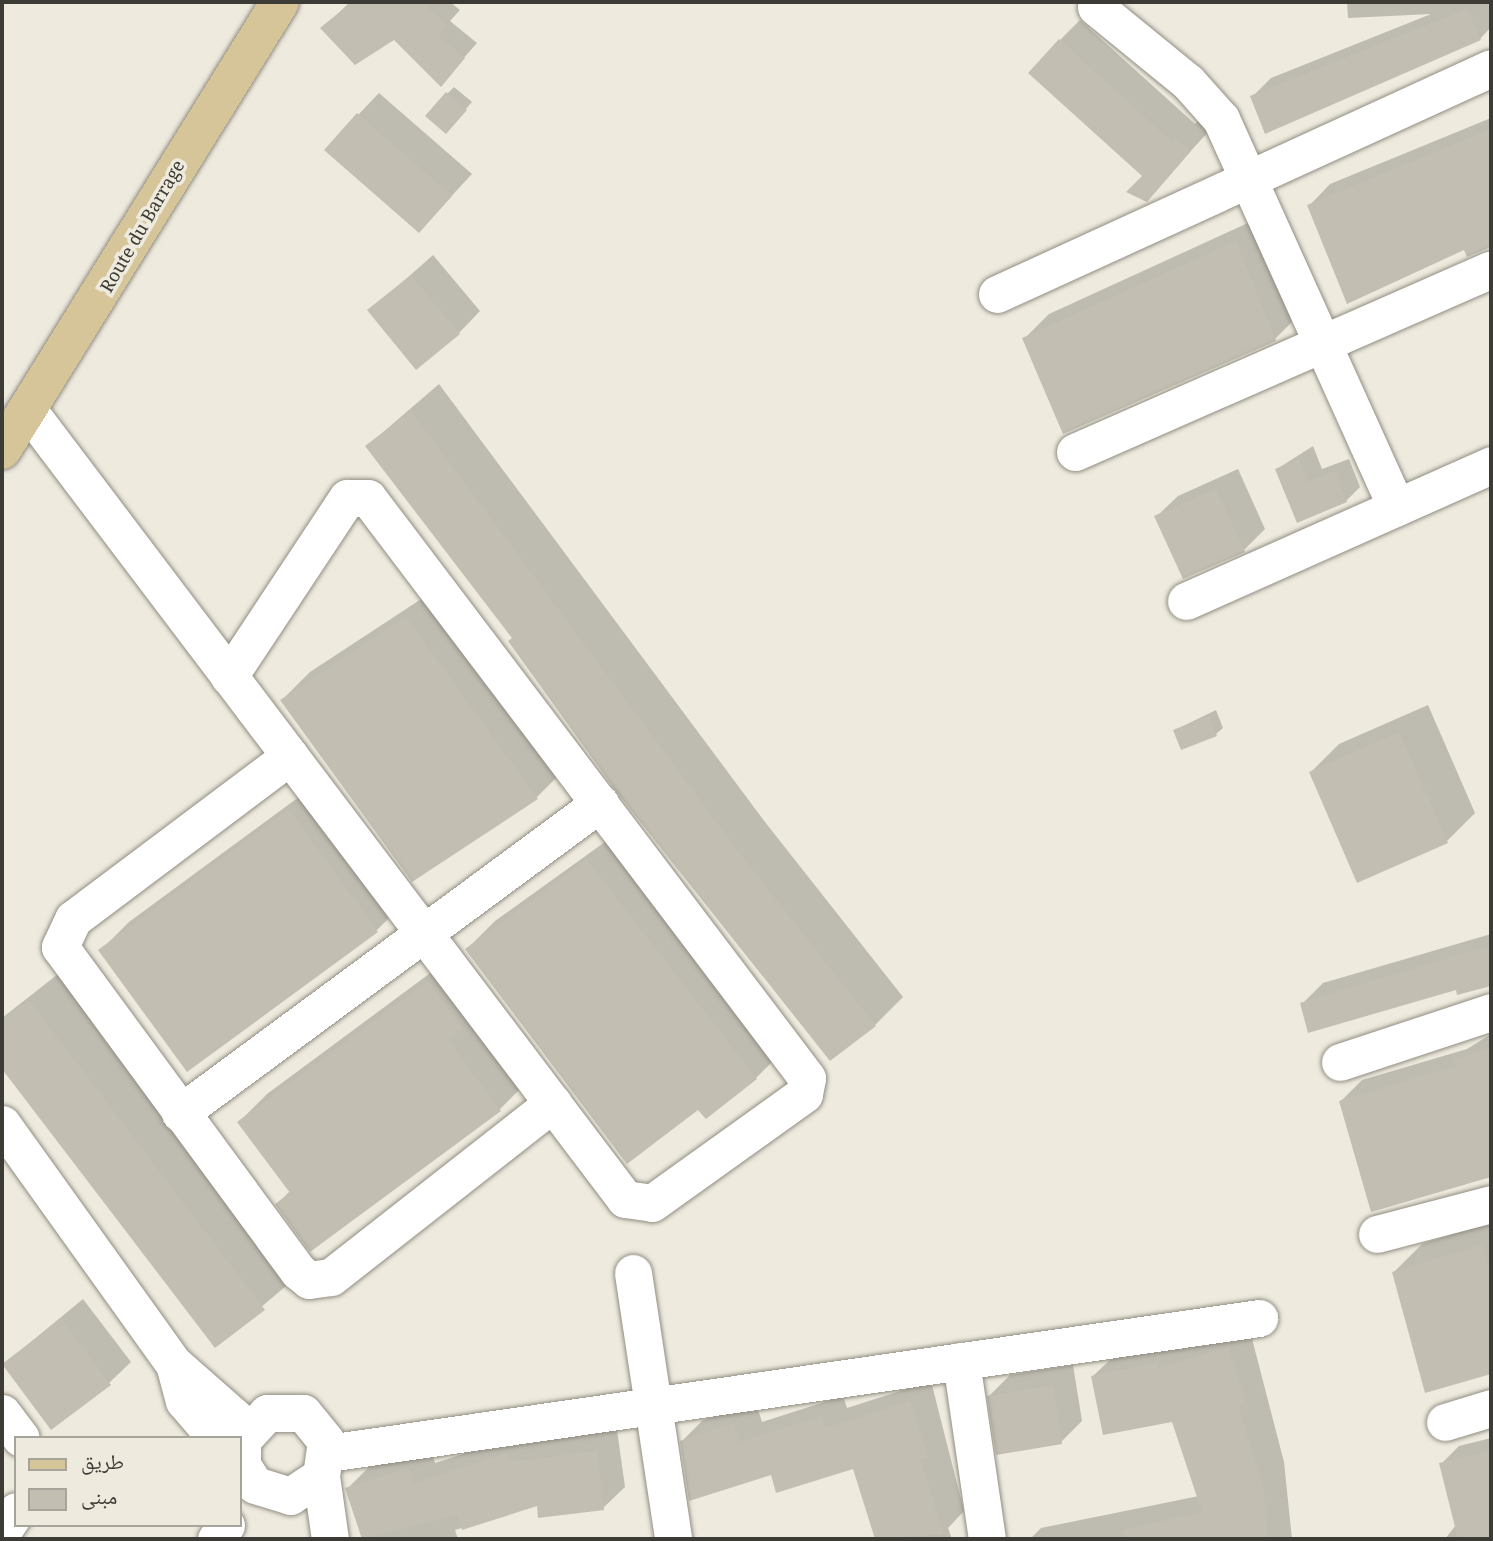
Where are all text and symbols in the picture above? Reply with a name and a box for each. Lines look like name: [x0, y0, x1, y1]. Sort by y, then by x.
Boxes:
street label: Route du Barrage: [95, 156, 189, 296]
legend: [14, 1436, 242, 1527]
text: طريق: [81, 1447, 124, 1475]
text: مبنى: [81, 1482, 117, 1510]

